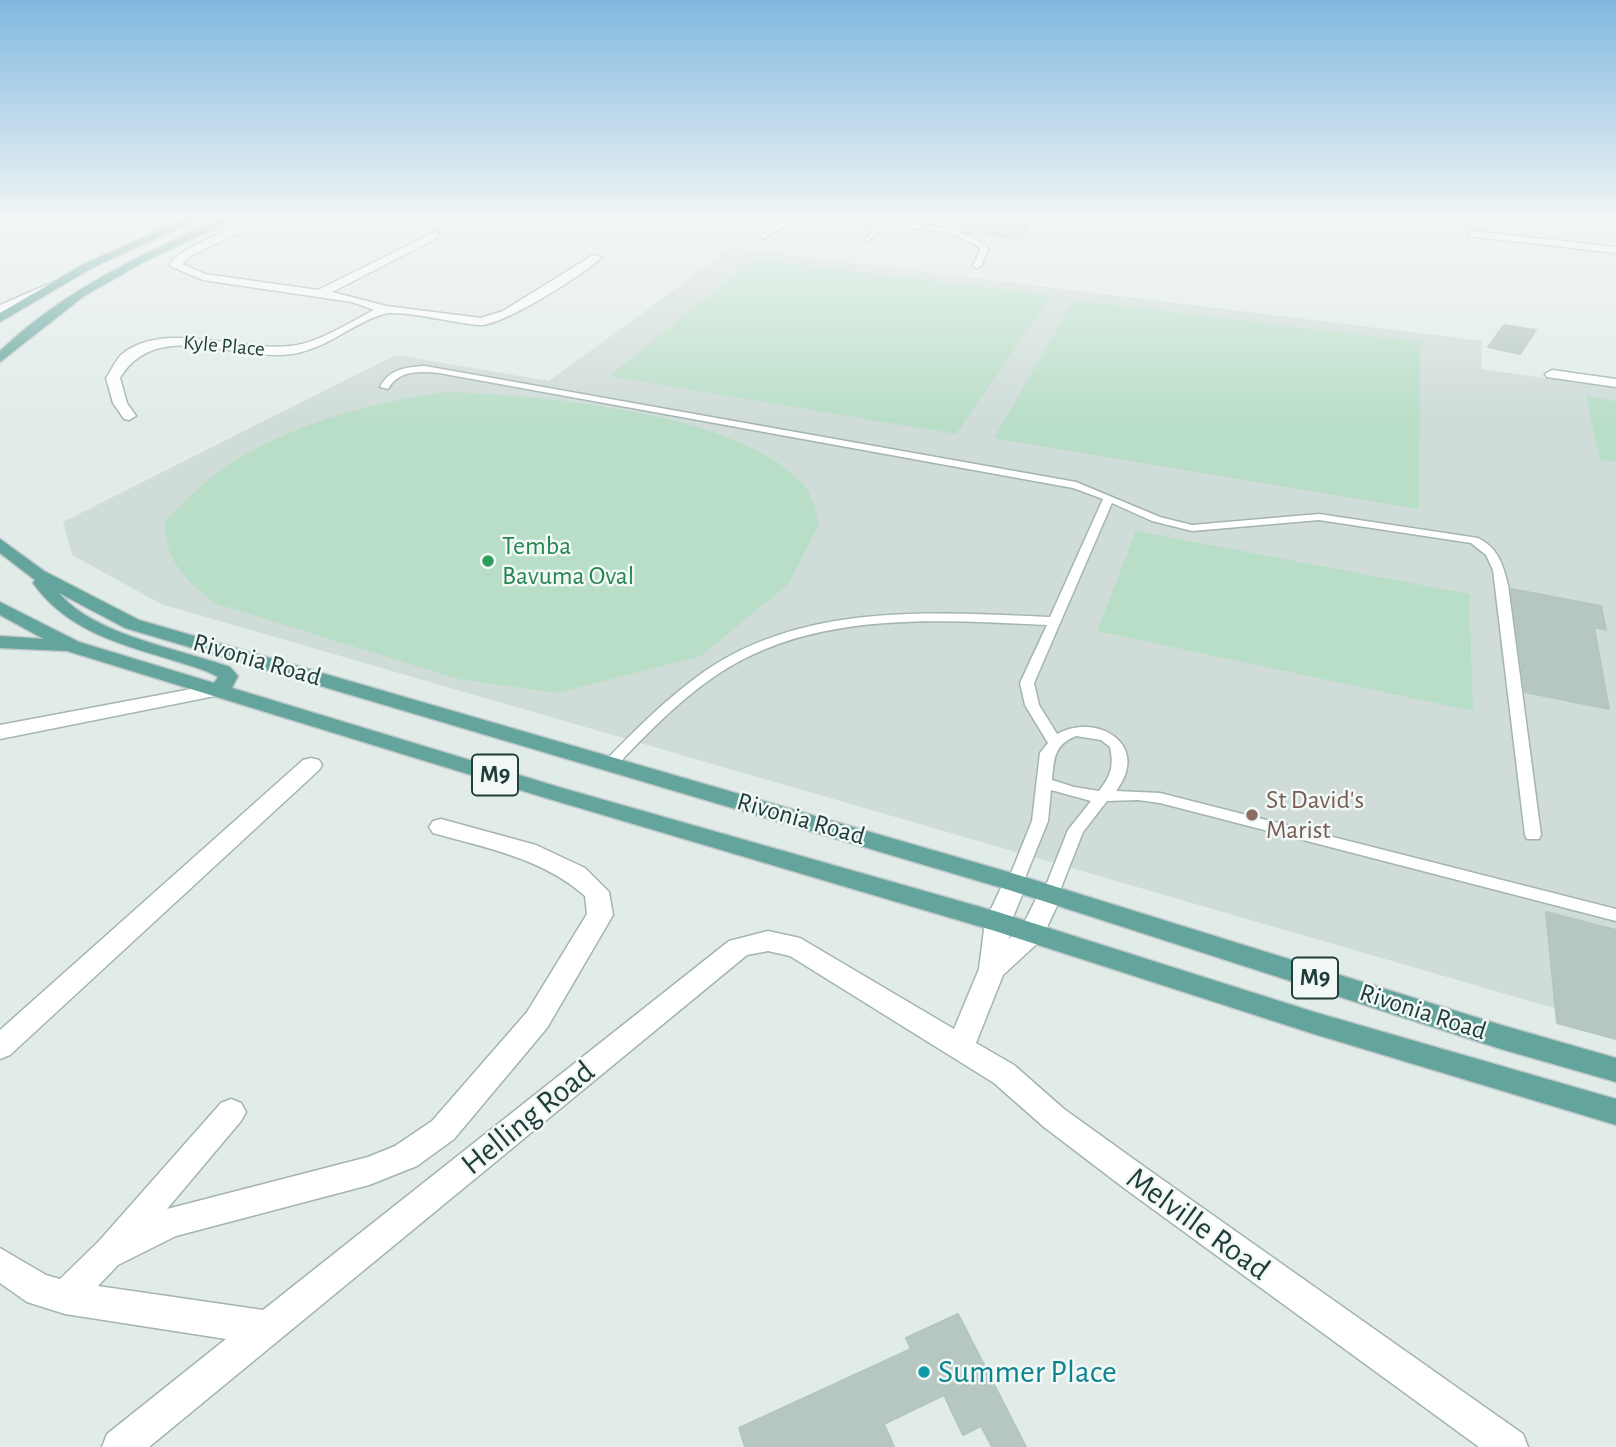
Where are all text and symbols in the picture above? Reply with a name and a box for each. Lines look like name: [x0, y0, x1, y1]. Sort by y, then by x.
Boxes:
street label: Kyle Place: [182, 330, 266, 362]
place label: Temba Bavuma Oval: [502, 530, 634, 592]
marker: Temba Bavuma Oval: [480, 553, 496, 569]
street label: Rivonia Road: [189, 627, 325, 693]
road number: M9: [472, 754, 518, 796]
place label: St David's Marist: [1266, 784, 1364, 846]
street label: Rivonia Road: [733, 786, 869, 852]
marker: St David's Marist: [1244, 807, 1260, 823]
road number: M9: [1292, 958, 1338, 998]
street label: Rivonia Road: [1356, 977, 1490, 1047]
street label: Helling Road: [454, 1053, 602, 1183]
street label: Melville Road: [1119, 1159, 1277, 1289]
place label: Summer Place: [938, 1353, 1117, 1391]
marker: Summer Place: [916, 1364, 932, 1380]

